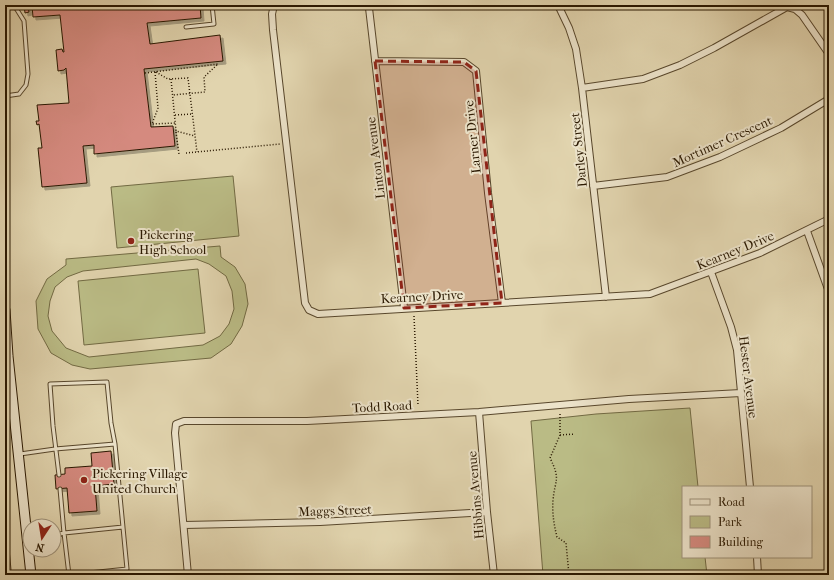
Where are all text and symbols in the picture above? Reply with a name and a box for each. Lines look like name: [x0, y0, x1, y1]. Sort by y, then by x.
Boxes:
street label: Larner Drive: [461, 99, 484, 174]
street label: Darley Street: [567, 111, 590, 188]
street label: Mortimer Crescent: [670, 113, 775, 170]
street label: Linton Avenue: [363, 115, 388, 200]
place label: Pickering High School: [139, 227, 207, 257]
street label: Kearney Drive: [694, 228, 777, 273]
marker: Pickering High School: [126, 236, 136, 246]
street label: Kearney Drive: [380, 287, 464, 306]
street label: Hester Avenue: [736, 335, 761, 420]
street label: Todd Road: [352, 397, 413, 416]
street label: Hibbins Avenue: [464, 450, 487, 540]
place label: Pickering Village United Church: [92, 466, 188, 496]
marker: Pickering Village United Church: [79, 475, 89, 485]
legend: [682, 486, 812, 558]
text: Road: [718, 495, 745, 509]
street label: Maggs Street: [298, 502, 372, 519]
text: Park: [718, 515, 743, 529]
north arrow: [22, 518, 62, 558]
text: Building: [718, 535, 763, 549]
text: N: [34, 540, 45, 555]

